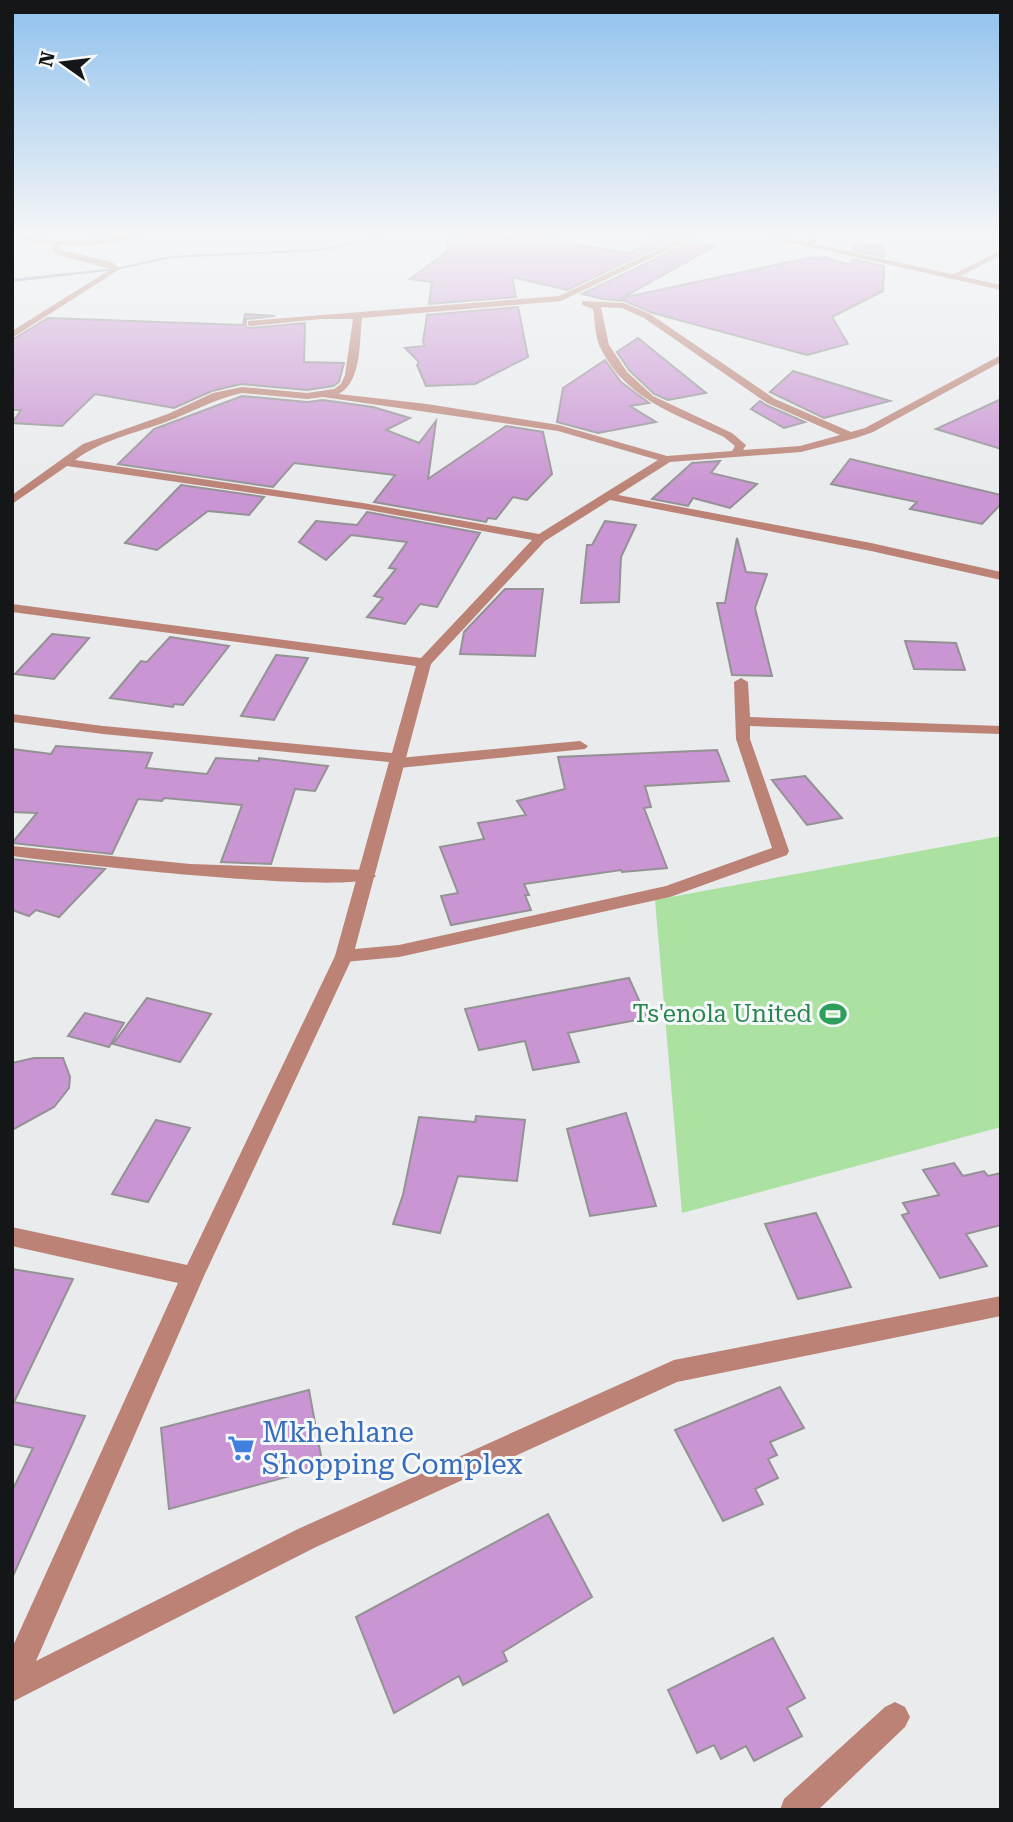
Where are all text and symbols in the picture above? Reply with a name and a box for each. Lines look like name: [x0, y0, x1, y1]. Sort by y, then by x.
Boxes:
north arrow: [28, 28, 98, 98]
text: N: [34, 49, 60, 69]
sports icon: Ts'enola United: [818, 999, 848, 1029]
place label: Ts'enola United: [633, 1000, 812, 1028]
place label: Mkhehlane Shopping Complex: [262, 1416, 522, 1481]
supermarket icon: Mkhehlane Shopping Complex: [226, 1433, 256, 1463]

